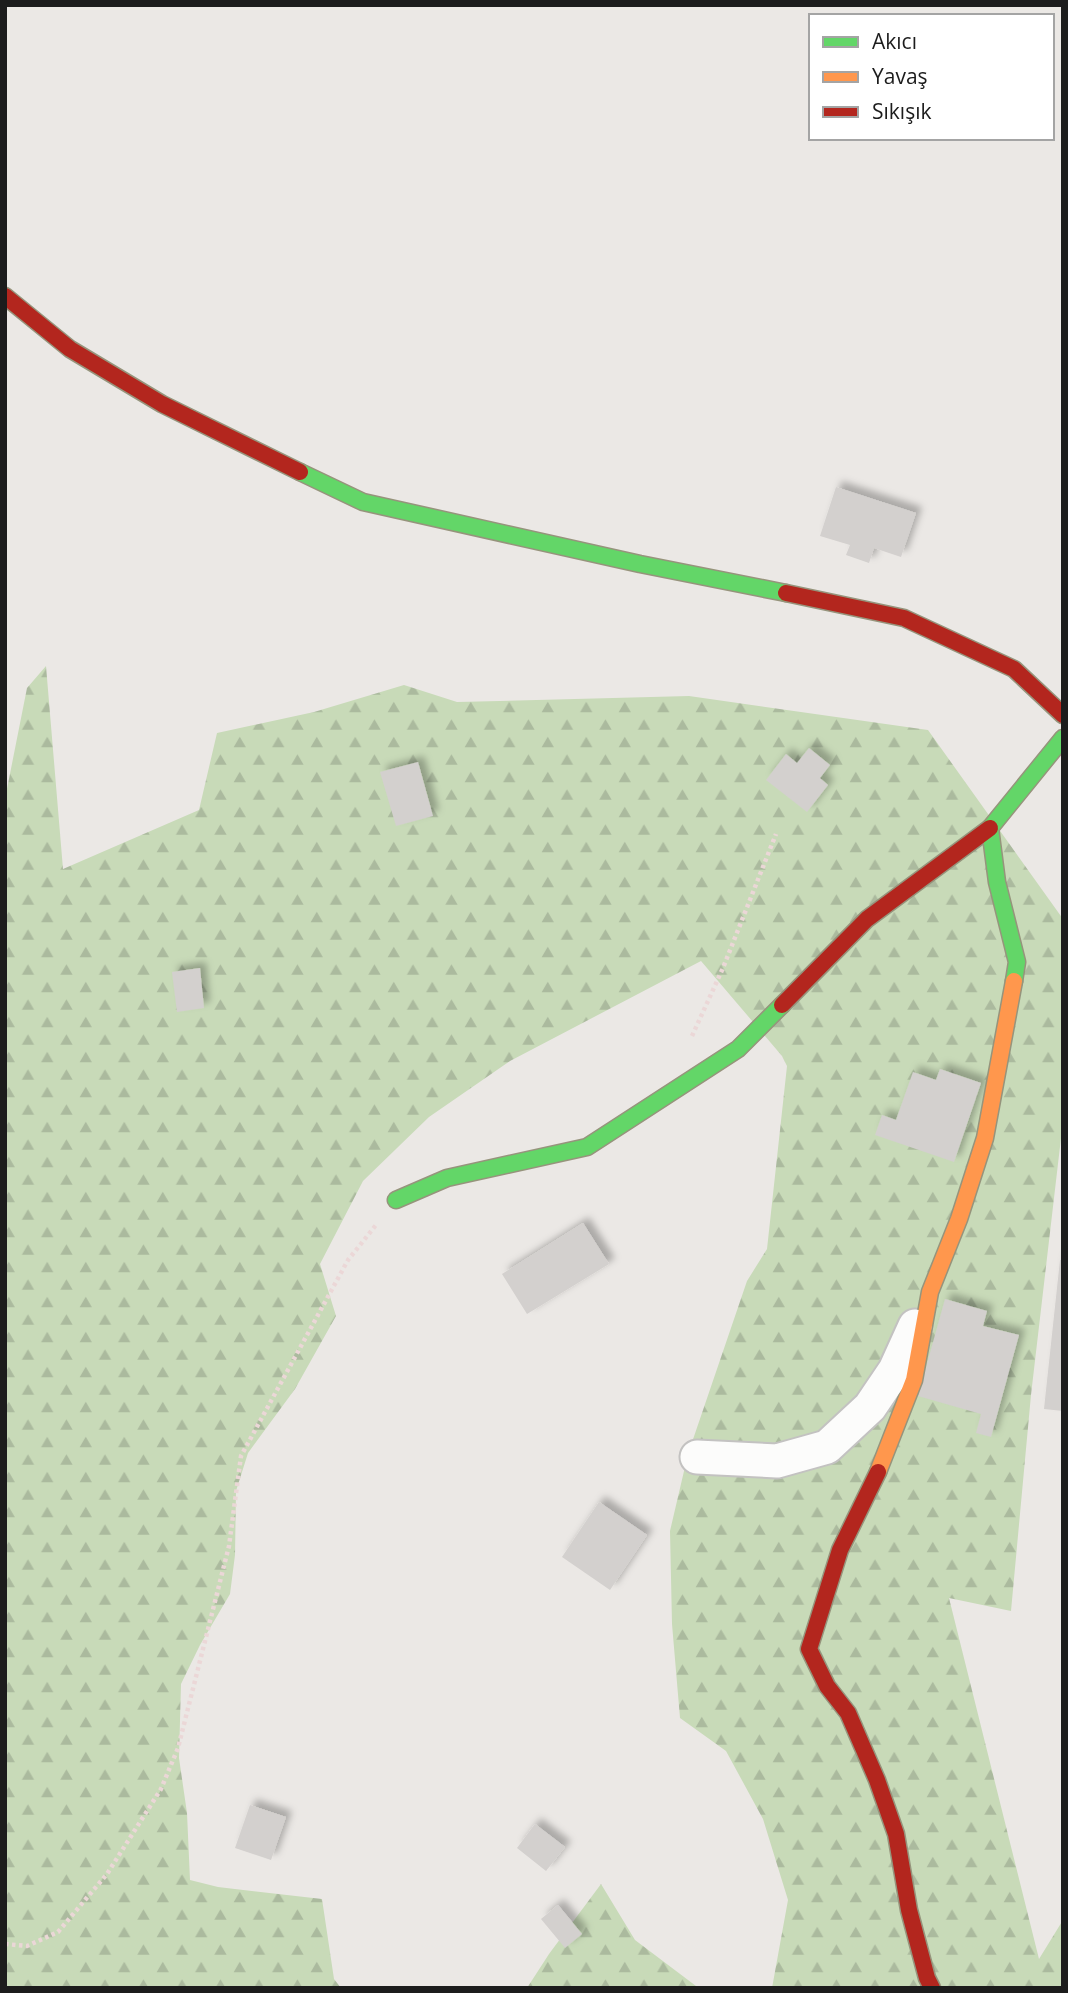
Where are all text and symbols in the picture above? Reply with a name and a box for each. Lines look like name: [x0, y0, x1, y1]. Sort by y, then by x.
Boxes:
legend: [809, 14, 1054, 140]
text: Akıcı: [872, 27, 917, 55]
text: Yavaş: [872, 62, 928, 90]
text: Sıkışık: [872, 97, 932, 125]

